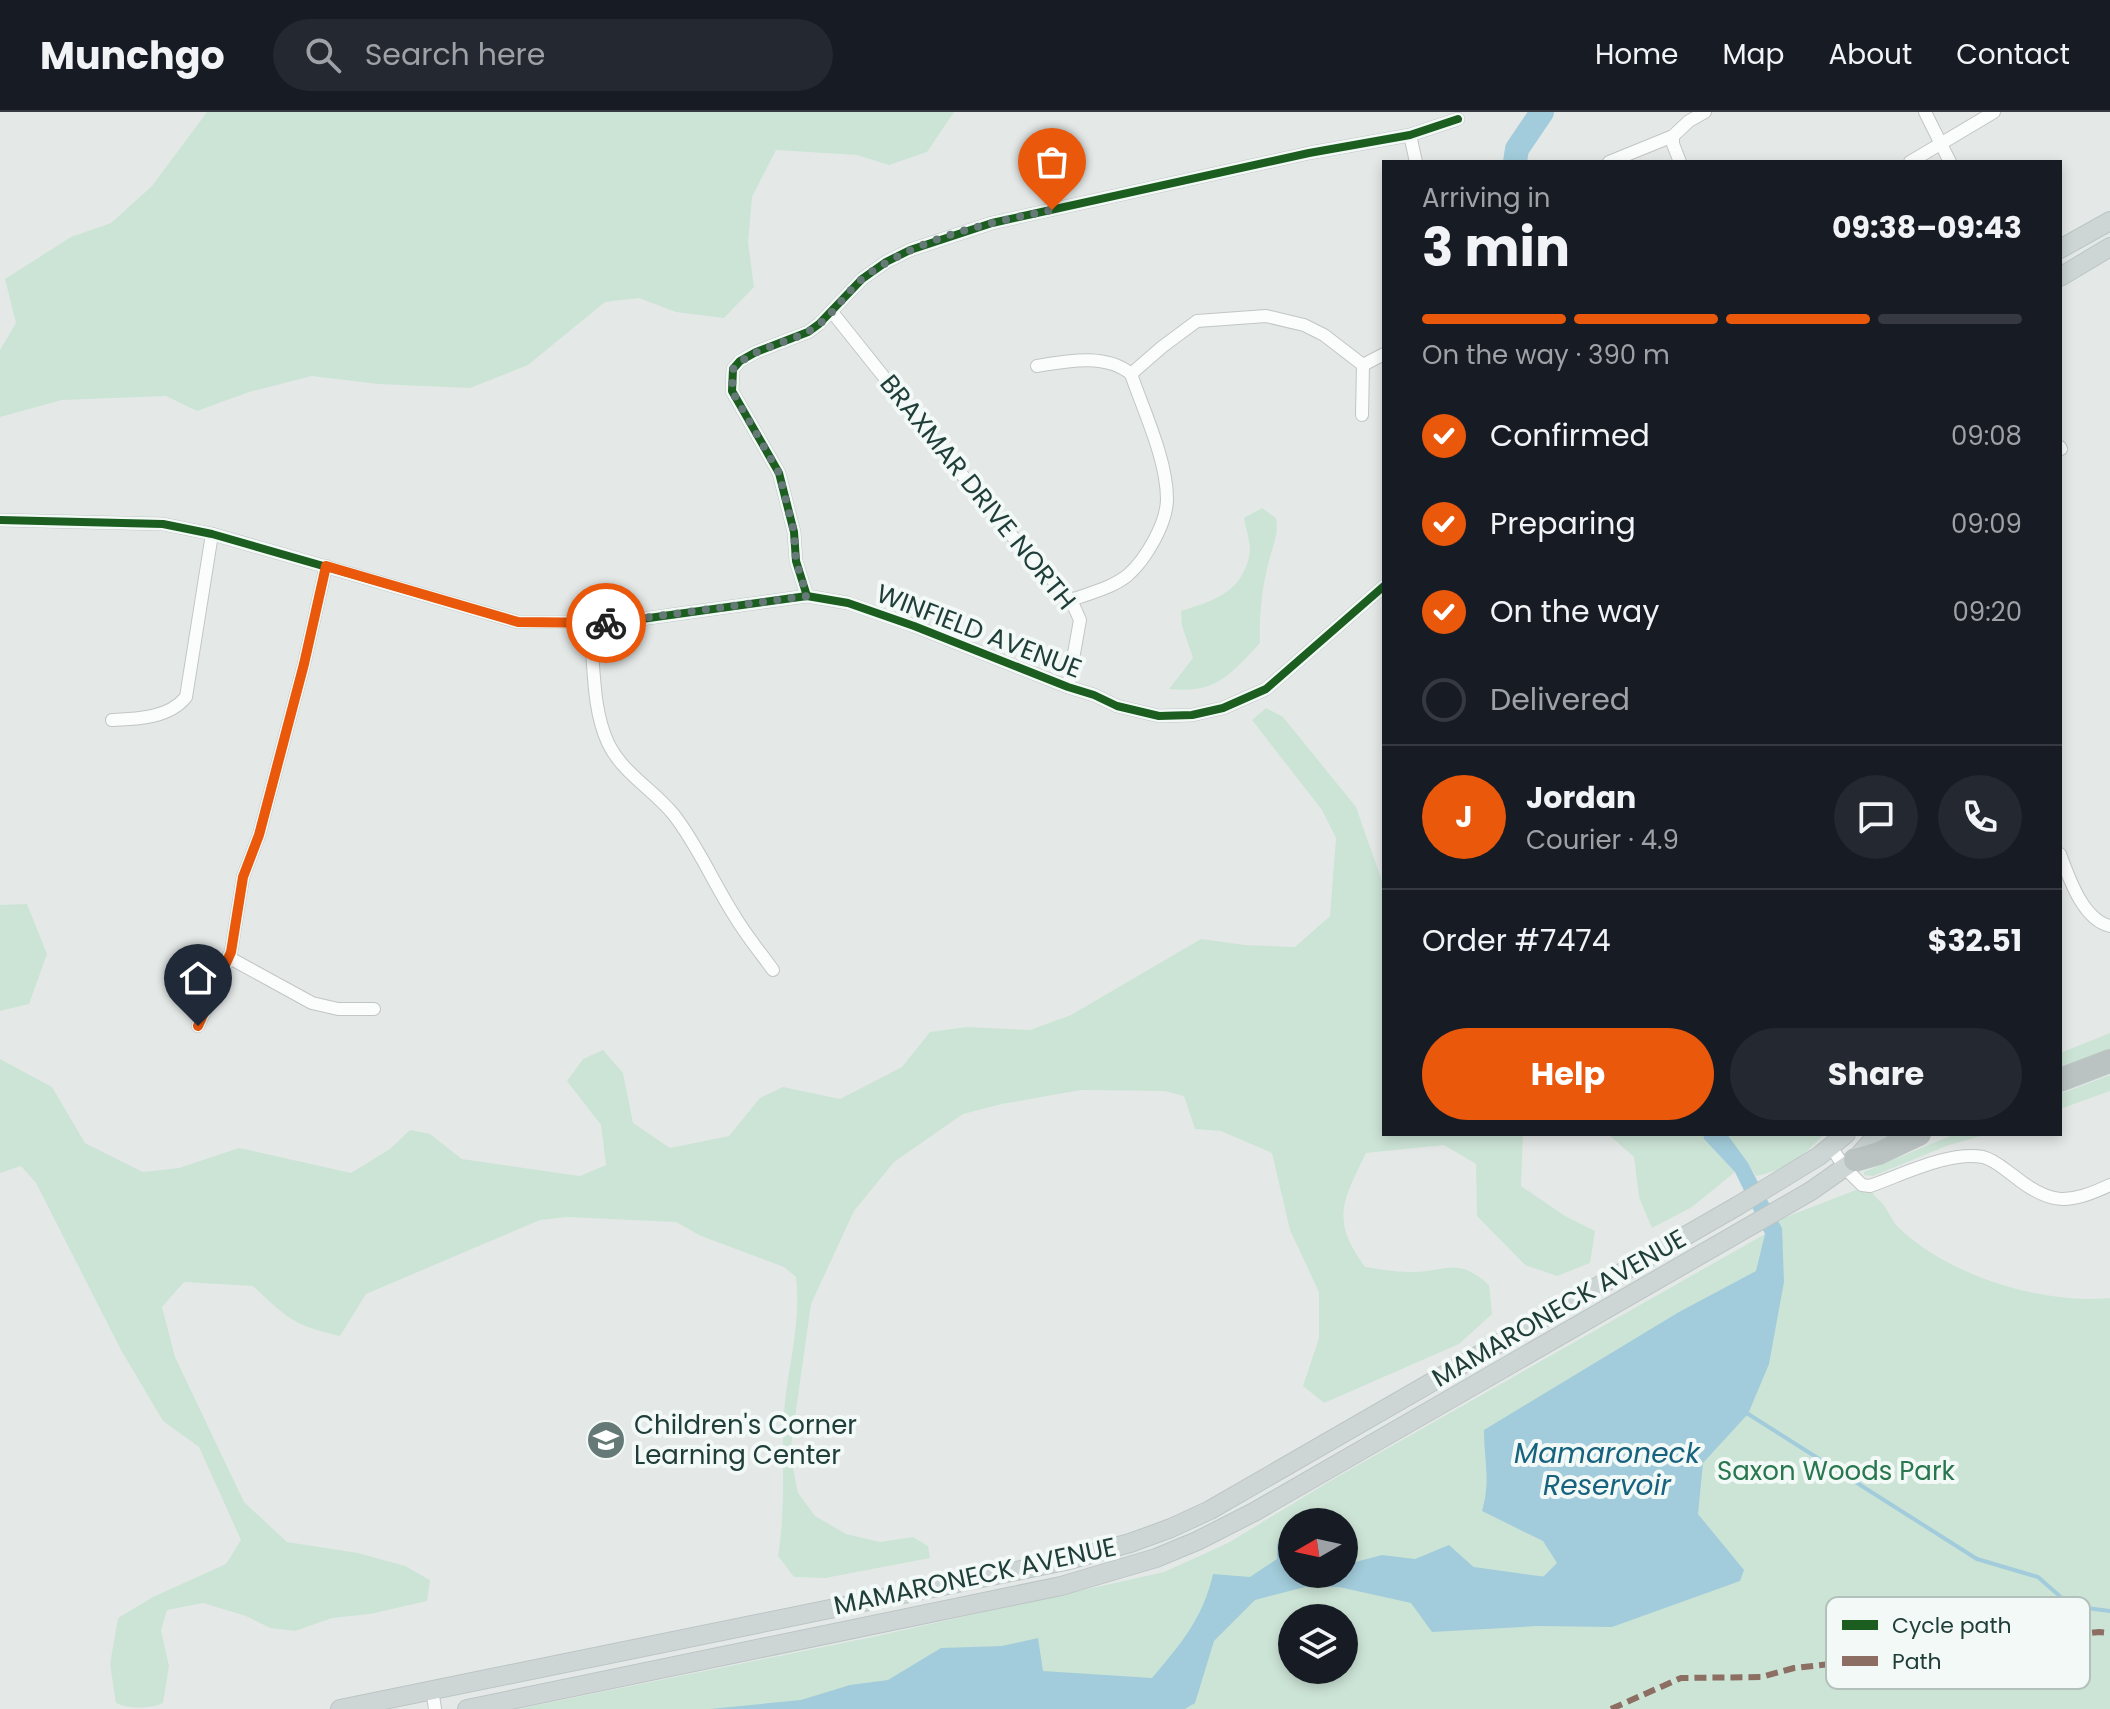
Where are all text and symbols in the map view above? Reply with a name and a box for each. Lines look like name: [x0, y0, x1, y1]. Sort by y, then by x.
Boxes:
search box: [273, 19, 833, 91]
text: Munchgo: [40, 29, 225, 82]
icon: search: [301, 33, 345, 77]
text: Search here: [365, 33, 545, 76]
text: Home: [1595, 35, 1678, 74]
text: Map: [1722, 35, 1784, 74]
text: About: [1828, 35, 1912, 74]
text: Contact: [1956, 35, 2070, 74]
pin: [1018, 128, 1086, 210]
icon: bag: [1030, 140, 1074, 184]
text: Arriving in: [1422, 180, 1551, 216]
text: 09:38–09:43: [1832, 206, 2022, 249]
text: 3 min: [1422, 211, 1570, 284]
text: On the way · 390 m: [1422, 337, 1670, 373]
street label: BRAXMAR DRIVE NORTH: [872, 367, 1084, 617]
icon: check: [1422, 414, 1466, 458]
text: Confirmed: [1490, 414, 1650, 457]
text: 09:08: [1951, 418, 2022, 454]
icon: check: [1422, 502, 1466, 546]
text: Preparing: [1490, 502, 1636, 545]
text: 09:09: [1951, 506, 2022, 542]
street label: WINFIELD AVENUE: [871, 575, 1087, 687]
courier: [566, 583, 646, 663]
icon: check: [1422, 590, 1466, 634]
text: On the way: [1490, 590, 1659, 633]
text: 09:20: [1952, 594, 2022, 630]
icon: bike: [584, 601, 628, 645]
text: Delivered: [1490, 678, 1630, 721]
button: chat: [1834, 775, 1918, 859]
button: phone: [1938, 775, 2022, 859]
text: Jordan: [1526, 776, 1636, 819]
text: J: [1455, 795, 1473, 838]
text: Courier · 4.9: [1526, 822, 1679, 858]
text: Order #7474: [1422, 919, 1611, 962]
text: $32.51: [1928, 919, 2022, 962]
pin: [164, 944, 232, 1026]
icon: home: [176, 956, 220, 1000]
button: Help: [1422, 1028, 1714, 1120]
button: Share: [1730, 1028, 2022, 1120]
street label: MAMARONECK AVENUE: [1425, 1220, 1693, 1396]
place label: Children's Corner Learning Center: [634, 1407, 857, 1473]
school or university icon: Children's Corner Learning Center: [585, 1419, 627, 1461]
water label: Mamaroneck Reservoir: [1514, 1434, 1702, 1505]
park label: Saxon Woods Park: [1717, 1453, 1956, 1489]
north arrow: [1278, 1508, 1358, 1588]
map controls: [1278, 1508, 1358, 1684]
street label: MAMARONECK AVENUE: [830, 1528, 1120, 1624]
legend: [1826, 1597, 2090, 1689]
button: layers: [1278, 1604, 1358, 1684]
text: Cycle path: [1892, 1610, 2011, 1641]
text: Path: [1892, 1646, 1942, 1677]

